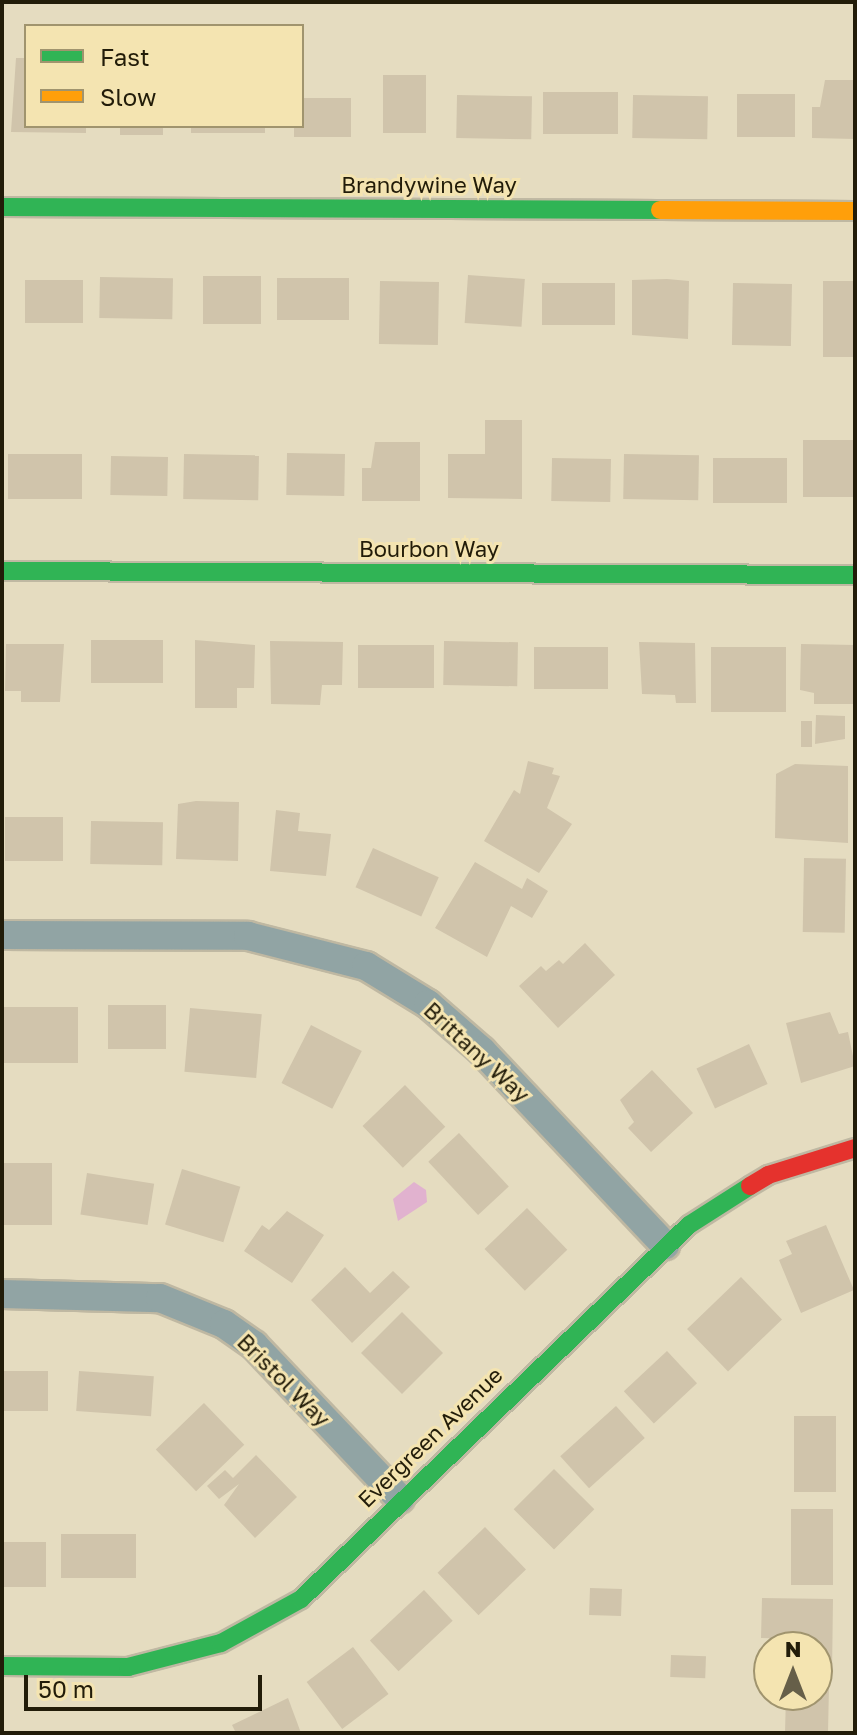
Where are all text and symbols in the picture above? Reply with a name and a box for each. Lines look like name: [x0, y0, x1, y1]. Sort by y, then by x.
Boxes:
legend: [24, 24, 304, 128]
text: Fast: [100, 42, 150, 71]
text: Slow: [100, 82, 156, 111]
street label: Brandywine Way: [341, 172, 517, 198]
street label: Bourbon Way: [359, 536, 499, 562]
street label: Brittany Way: [419, 996, 535, 1108]
street label: Bristol Way: [232, 1328, 336, 1432]
street label: Evergreen Avenue: [352, 1361, 508, 1513]
north arrow: [753, 1631, 833, 1711]
text: N: [785, 1635, 801, 1662]
scale bar: [28, 1659, 266, 1709]
text: 50 m: [38, 1674, 94, 1703]

